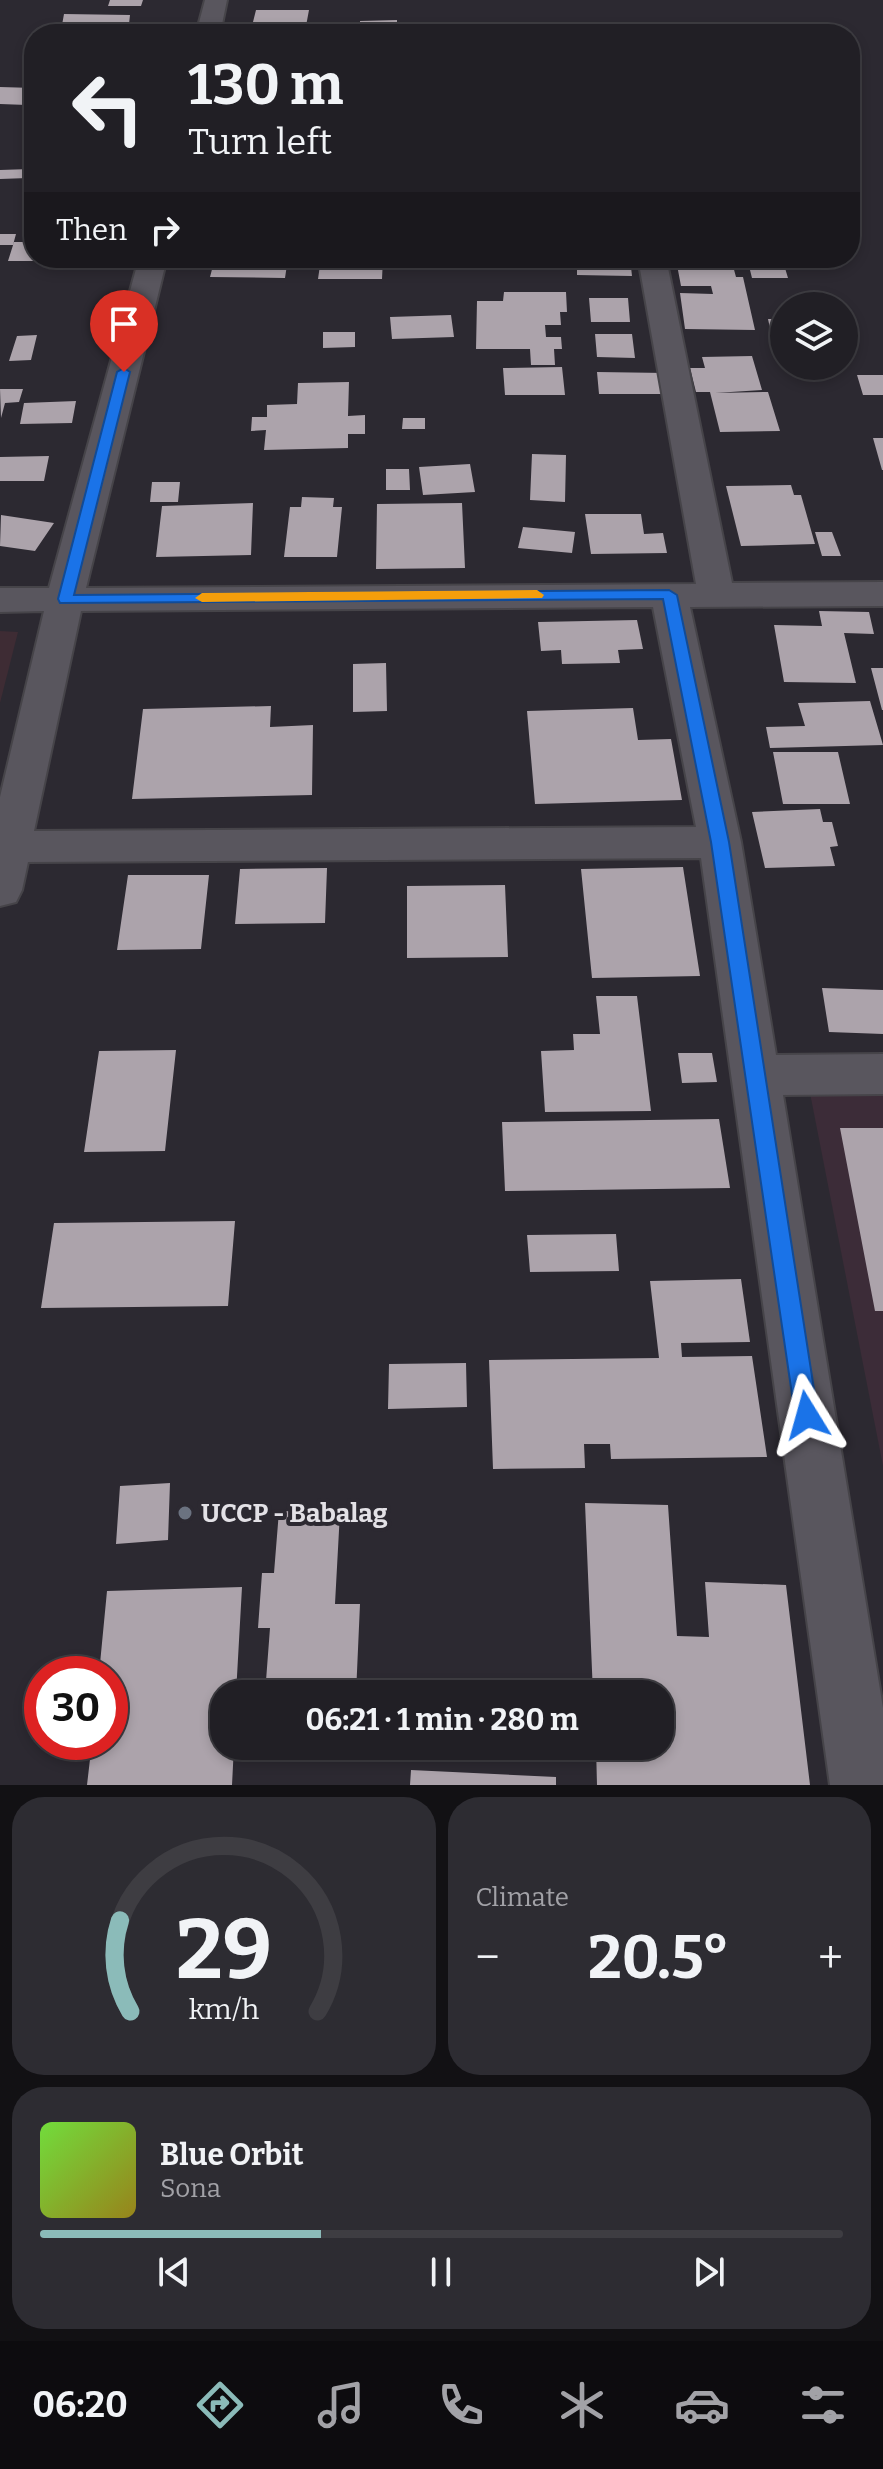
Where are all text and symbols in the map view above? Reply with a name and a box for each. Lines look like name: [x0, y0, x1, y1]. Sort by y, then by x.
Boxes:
text: 130 m: [188, 52, 344, 119]
icon: left: [56, 56, 160, 160]
text: Turn left: [188, 120, 332, 164]
icon: right: [143, 208, 187, 252]
text: Then: [56, 212, 127, 248]
pin: [90, 290, 158, 372]
map controls: [770, 292, 858, 380]
button: layers: [770, 292, 858, 380]
icon: arrive: [102, 302, 146, 346]
position arrow: [765, 1373, 849, 1457]
place label: UCCP - Babalag: [201, 1498, 388, 1529]
marker: UCCP - Babalag: [176, 1504, 194, 1522]
speed limit sign: 30: [24, 1656, 128, 1760]
text: 06:21 · 1 min · 280 m: [305, 1702, 579, 1738]
text: Climate: [476, 1882, 569, 1913]
text: 29: [176, 1900, 272, 2000]
text: 20.5°: [588, 1922, 730, 1994]
text: −: [476, 1931, 500, 1984]
text: +: [818, 1931, 843, 1984]
text: km/h: [188, 1992, 259, 2027]
text: Blue Orbit: [160, 2137, 304, 2173]
text: Sona: [160, 2173, 221, 2204]
icon: previous: [152, 2250, 196, 2294]
icon: pause: [419, 2250, 463, 2294]
icon: next: [687, 2250, 731, 2294]
icon: directions: [192, 2377, 248, 2433]
icon: music: [313, 2377, 369, 2433]
icon: phone: [433, 2377, 489, 2433]
icon: climate: [554, 2377, 610, 2433]
icon: car: [674, 2377, 730, 2433]
icon: filters: [795, 2377, 851, 2433]
text: 06:20: [32, 2383, 128, 2427]

